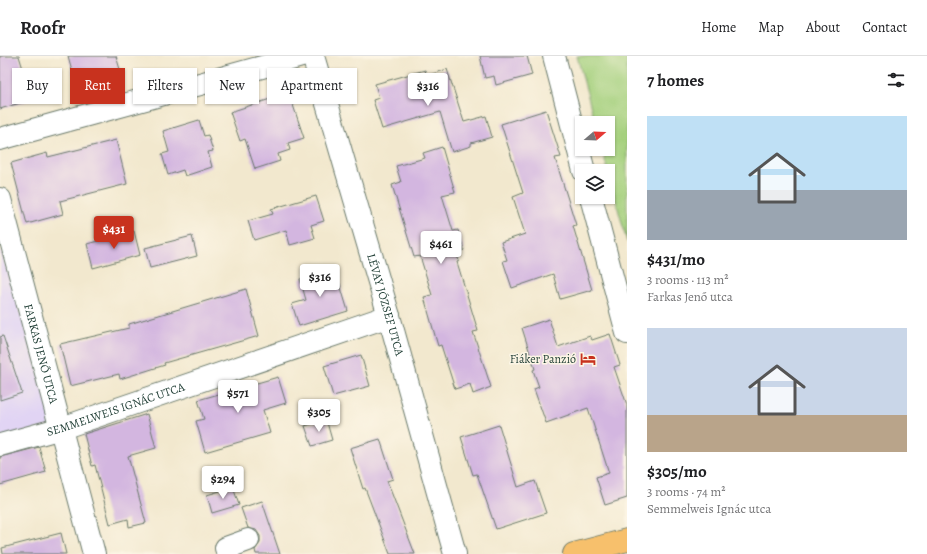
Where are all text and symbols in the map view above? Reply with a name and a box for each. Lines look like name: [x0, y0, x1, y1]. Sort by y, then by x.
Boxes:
text: Roofr: [20, 15, 66, 41]
text: Home: [701, 18, 736, 37]
text: Map: [758, 18, 784, 37]
text: About: [806, 18, 840, 37]
text: Contact: [862, 18, 907, 37]
chip: Buy: [12, 68, 62, 104]
chip: Rent: [70, 68, 125, 104]
chip: Filters: [133, 68, 197, 104]
chip: New: [205, 68, 259, 104]
chip: Apartment: [267, 68, 357, 104]
text: 7 homes: [647, 69, 704, 92]
icon: filters: [885, 69, 907, 91]
pin: $316: [404, 73, 452, 107]
text: $316: [417, 77, 439, 94]
north arrow: [575, 116, 615, 156]
map controls: [575, 116, 615, 204]
icon: home: [741, 142, 813, 214]
button: layers: [575, 164, 615, 204]
pin: $431: [90, 216, 138, 250]
text: $431: [103, 220, 125, 237]
pin: $461: [417, 231, 465, 265]
text: $461: [430, 235, 452, 252]
text: $431/mo: [647, 248, 705, 271]
street label: LÉVAY JÓZSEF UTCA: [363, 252, 408, 358]
pin: $316: [296, 264, 344, 298]
text: $316: [309, 268, 331, 285]
text: 3 rooms · 113 m²: [647, 271, 729, 288]
text: Farkas Jenő utca: [647, 288, 733, 305]
street label: FARKAS JENŐ UTCA: [20, 302, 62, 406]
hotel icon: Fiáker Panzió: [579, 350, 597, 368]
place label: Fiáker Panzió: [510, 351, 576, 367]
icon: home: [741, 354, 813, 426]
street label: SEMMELWEIS IGNÁC UTCA: [45, 378, 188, 440]
pin: $571: [214, 380, 262, 414]
text: $571: [227, 384, 249, 401]
pin: $305: [295, 399, 343, 433]
text: $305: [307, 403, 331, 420]
text: $305/mo: [647, 460, 707, 483]
pin: $294: [199, 466, 247, 500]
text: $294: [211, 470, 235, 487]
text: 3 rooms · 74 m²: [647, 483, 726, 500]
text: Semmelweis Ignác utca: [647, 500, 771, 517]

